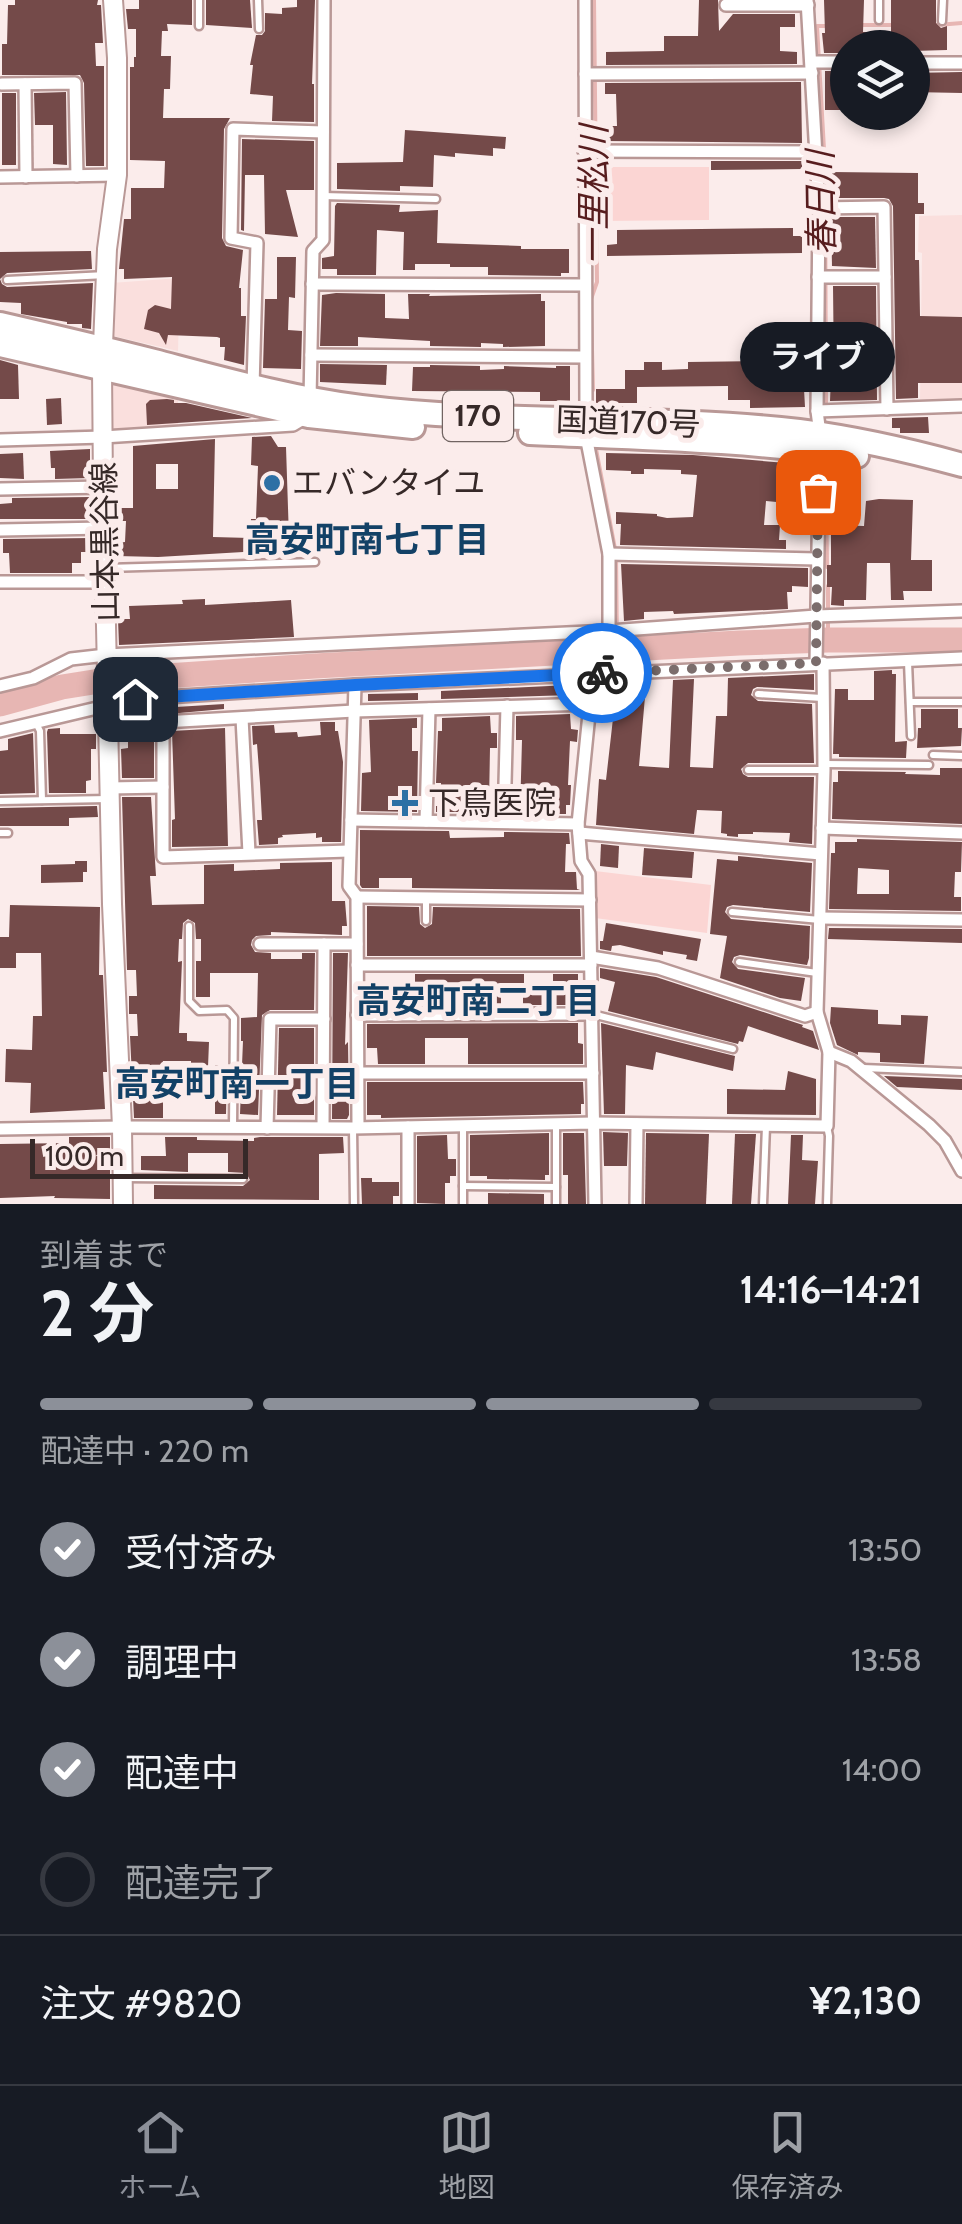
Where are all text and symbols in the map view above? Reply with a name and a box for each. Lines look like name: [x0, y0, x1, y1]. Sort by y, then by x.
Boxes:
map controls: [830, 30, 930, 130]
button: layers: [830, 30, 930, 130]
water label: 一里松川: [572, 121, 615, 265]
water label: 春日川: [798, 146, 843, 256]
callout: ライブ: [740, 322, 896, 392]
text: ライブ: [769, 337, 866, 376]
road number: 170: [443, 391, 513, 441]
street label: 国道170号: [555, 399, 701, 444]
pin: [776, 450, 861, 535]
street label: 山本黒谷線: [84, 462, 125, 622]
place label: エバンタイユ: [292, 463, 485, 502]
icon: bag: [791, 465, 846, 520]
marker: エバンタイユ: [261, 472, 283, 494]
district label: 高安町南七丁目: [244, 518, 490, 561]
courier: [552, 623, 652, 723]
icon: bike: [575, 646, 630, 701]
pin: [93, 657, 178, 742]
icon: home: [108, 672, 163, 727]
place label: 下鳥医院: [428, 783, 556, 822]
marker: 下鳥医院: [392, 790, 418, 816]
district label: 高安町南二丁目: [355, 979, 601, 1022]
district label: 高安町南一丁目: [114, 1062, 360, 1105]
scale bar: [30, 1134, 248, 1178]
text: 100 m: [45, 1139, 124, 1173]
text: 到着まで: [40, 1235, 168, 1274]
text: 14:16–14:21: [740, 1266, 922, 1313]
text: 2 分: [40, 1273, 154, 1352]
text: 配達中 · 220 m: [40, 1431, 249, 1470]
icon: check: [40, 1522, 95, 1577]
text: 受付済み: [125, 1529, 277, 1576]
text: 13:50: [848, 1530, 922, 1569]
icon: check: [40, 1632, 95, 1687]
text: 調理中: [125, 1639, 239, 1686]
text: 13:58: [851, 1640, 922, 1679]
icon: check: [40, 1742, 95, 1797]
text: 配達中: [125, 1749, 239, 1796]
text: 14:00: [842, 1750, 922, 1789]
text: 配達完了: [125, 1859, 277, 1906]
text: ¥2,130: [809, 1977, 922, 2024]
text: 注文 #9820: [40, 1980, 242, 2027]
tab: ホーム: [118, 2105, 202, 2205]
tab: 地図: [439, 2105, 495, 2205]
tab: 保存済み: [731, 2105, 844, 2205]

